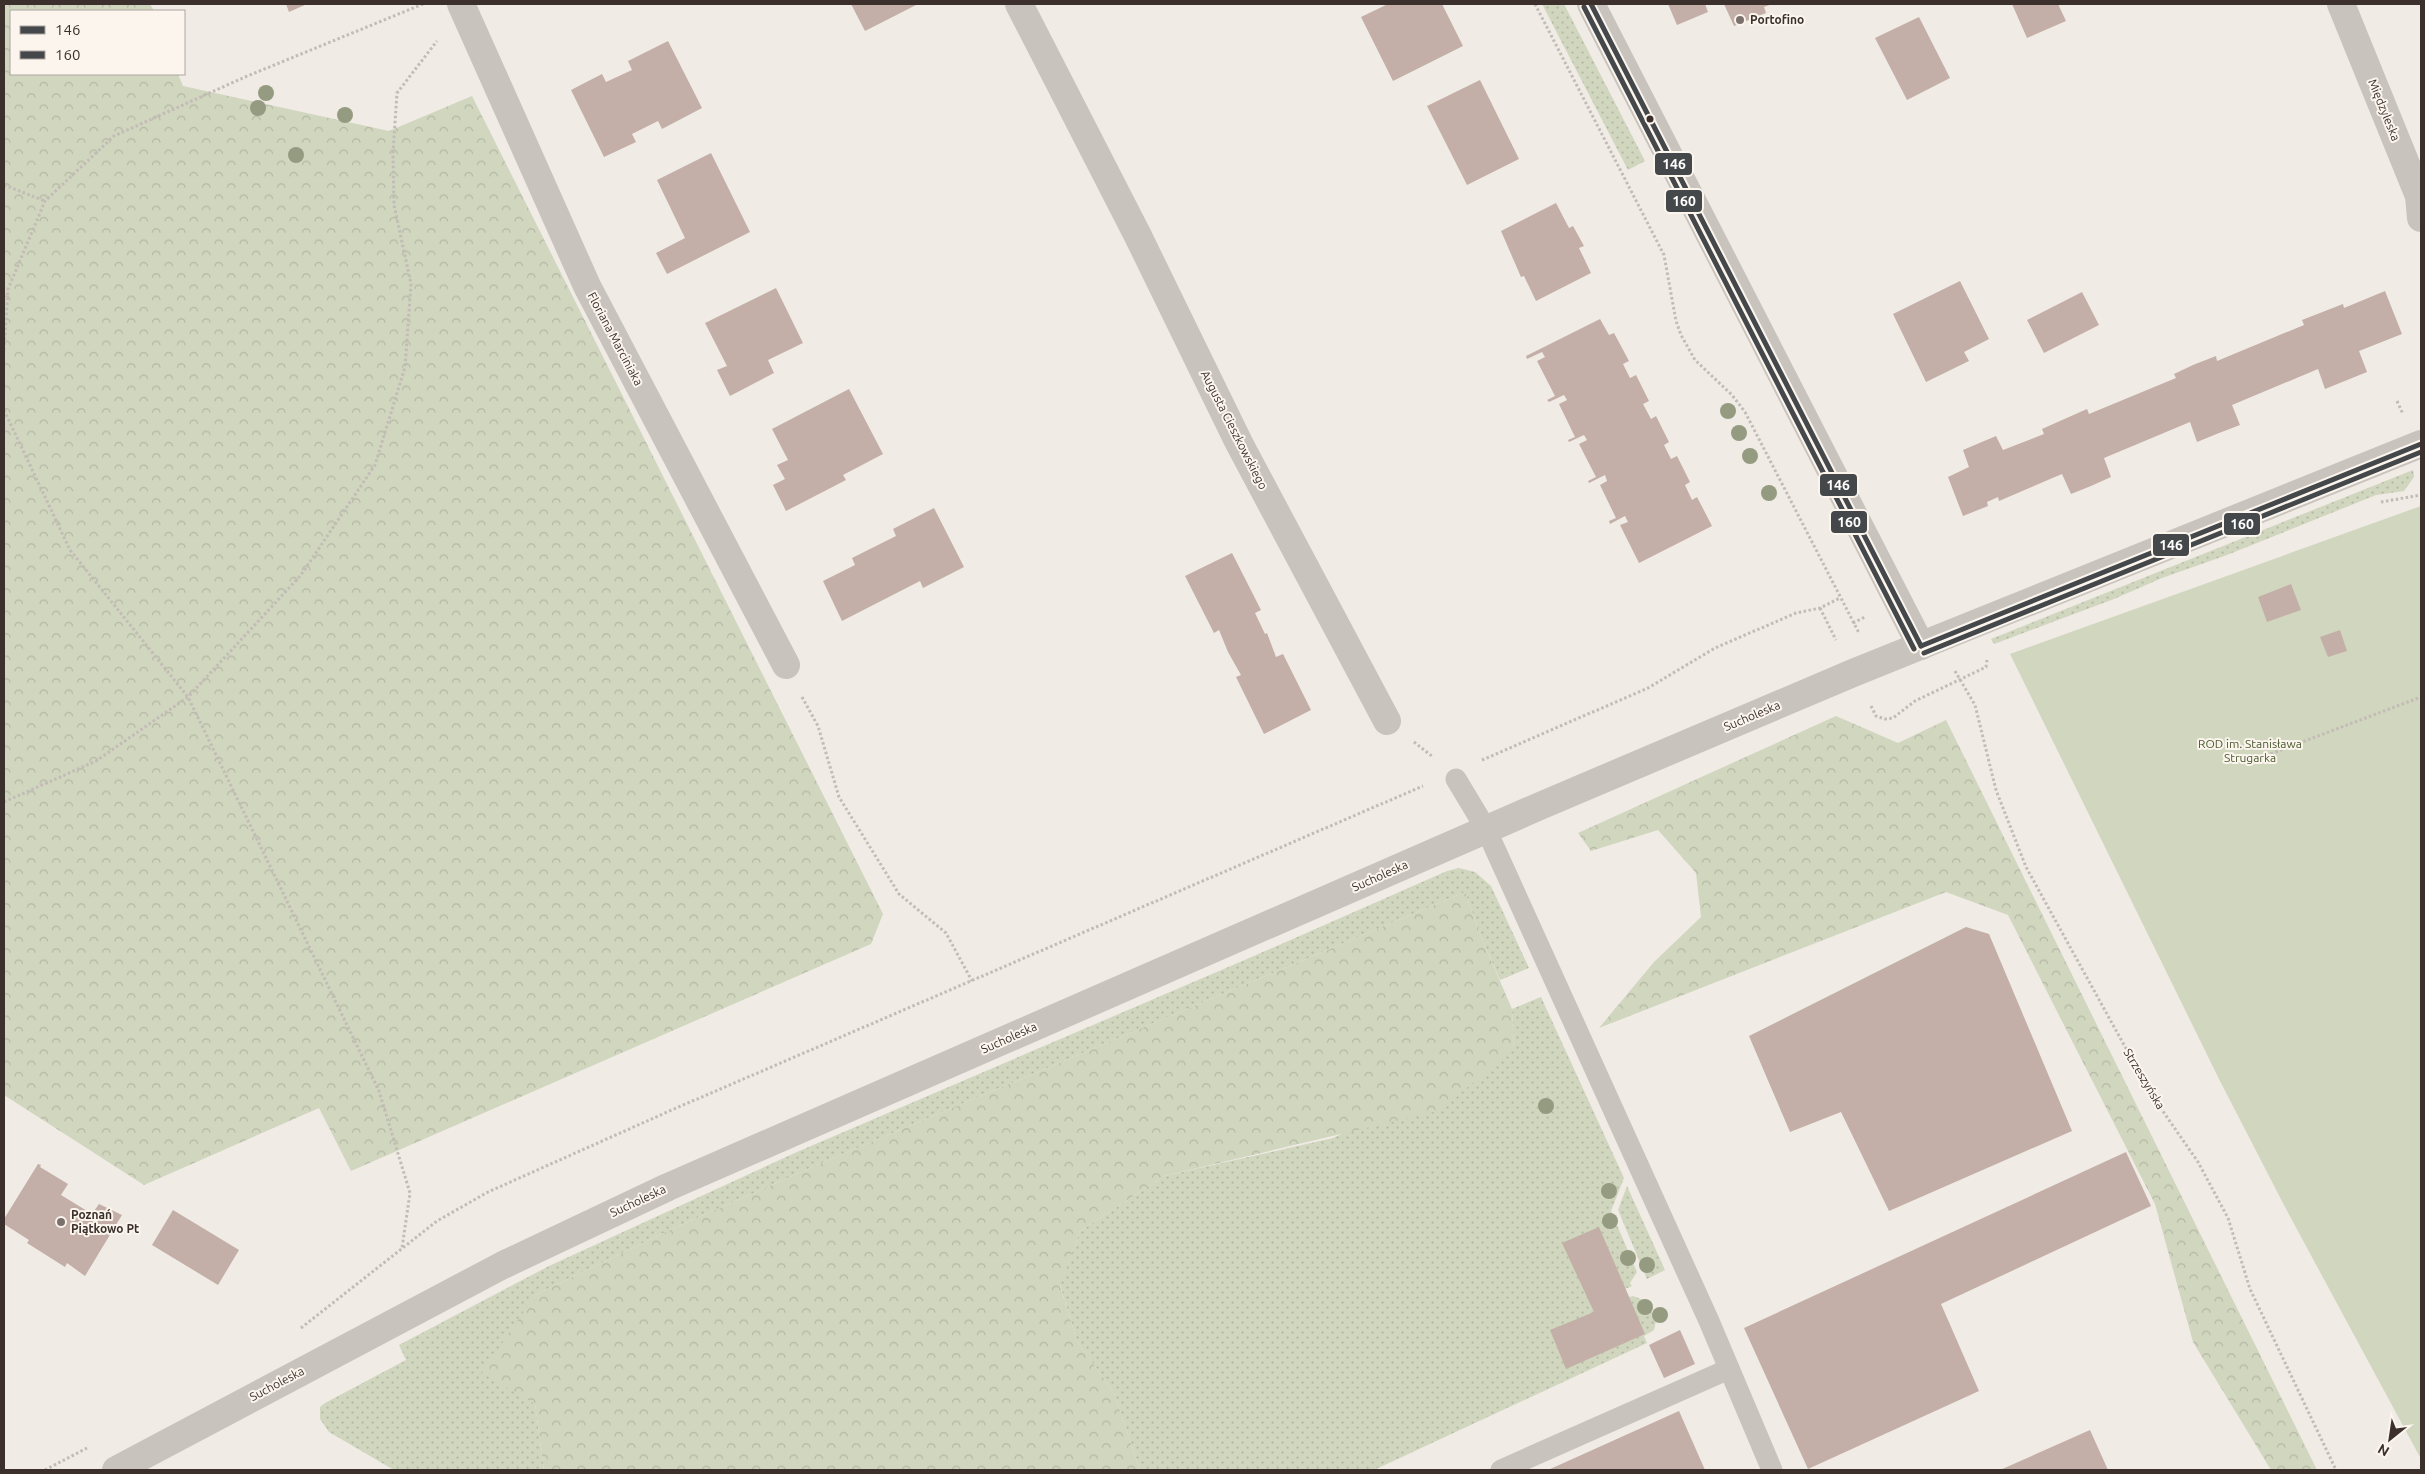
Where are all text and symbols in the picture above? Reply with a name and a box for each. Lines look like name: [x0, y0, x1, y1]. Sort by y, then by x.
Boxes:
legend: [10, 10, 185, 75]
place label: Portofino: [1750, 13, 1804, 26]
marker: Portofino: [1734, 14, 1746, 26]
text: 146: [55, 21, 80, 38]
text: 160: [55, 46, 80, 63]
street label: Międzyleska: [2366, 77, 2403, 143]
unlabelled marker: [1645, 114, 1655, 124]
line badge: 146: [1654, 152, 1693, 176]
text: 146: [1662, 156, 1686, 172]
line badge: 160: [1665, 189, 1703, 213]
text: 160: [1672, 193, 1696, 209]
street label: Floriana Marciniaka: [585, 290, 646, 388]
street label: Augusta Cieszkowskiego: [1199, 368, 1270, 491]
line badge: 146: [1819, 473, 1858, 497]
text: 146: [1826, 477, 1850, 493]
line badge: 160: [1830, 510, 1868, 534]
line badge: 160: [2223, 512, 2261, 536]
text: 160: [1837, 514, 1861, 530]
text: 160: [2230, 516, 2254, 532]
line badge: 146: [2152, 533, 2190, 557]
text: 146: [2159, 537, 2183, 553]
street label: Sucholeska: [1722, 698, 1782, 733]
park label: ROD im. Stanisława Strugarka: [2198, 737, 2302, 764]
street label: Sucholeska: [1350, 857, 1410, 894]
street label: Sucholeska: [979, 1019, 1039, 1056]
street label: Strzeszyńska: [2121, 1046, 2168, 1111]
street label: Sucholeska: [608, 1182, 668, 1219]
place label: Poznań Piątkowo Pt: [71, 1208, 139, 1236]
marker: Poznań Piątkowo Pt: [55, 1216, 67, 1228]
street label: Sucholeska: [247, 1364, 306, 1403]
north arrow: [2365, 1414, 2415, 1464]
text: N: [2375, 1441, 2392, 1460]

